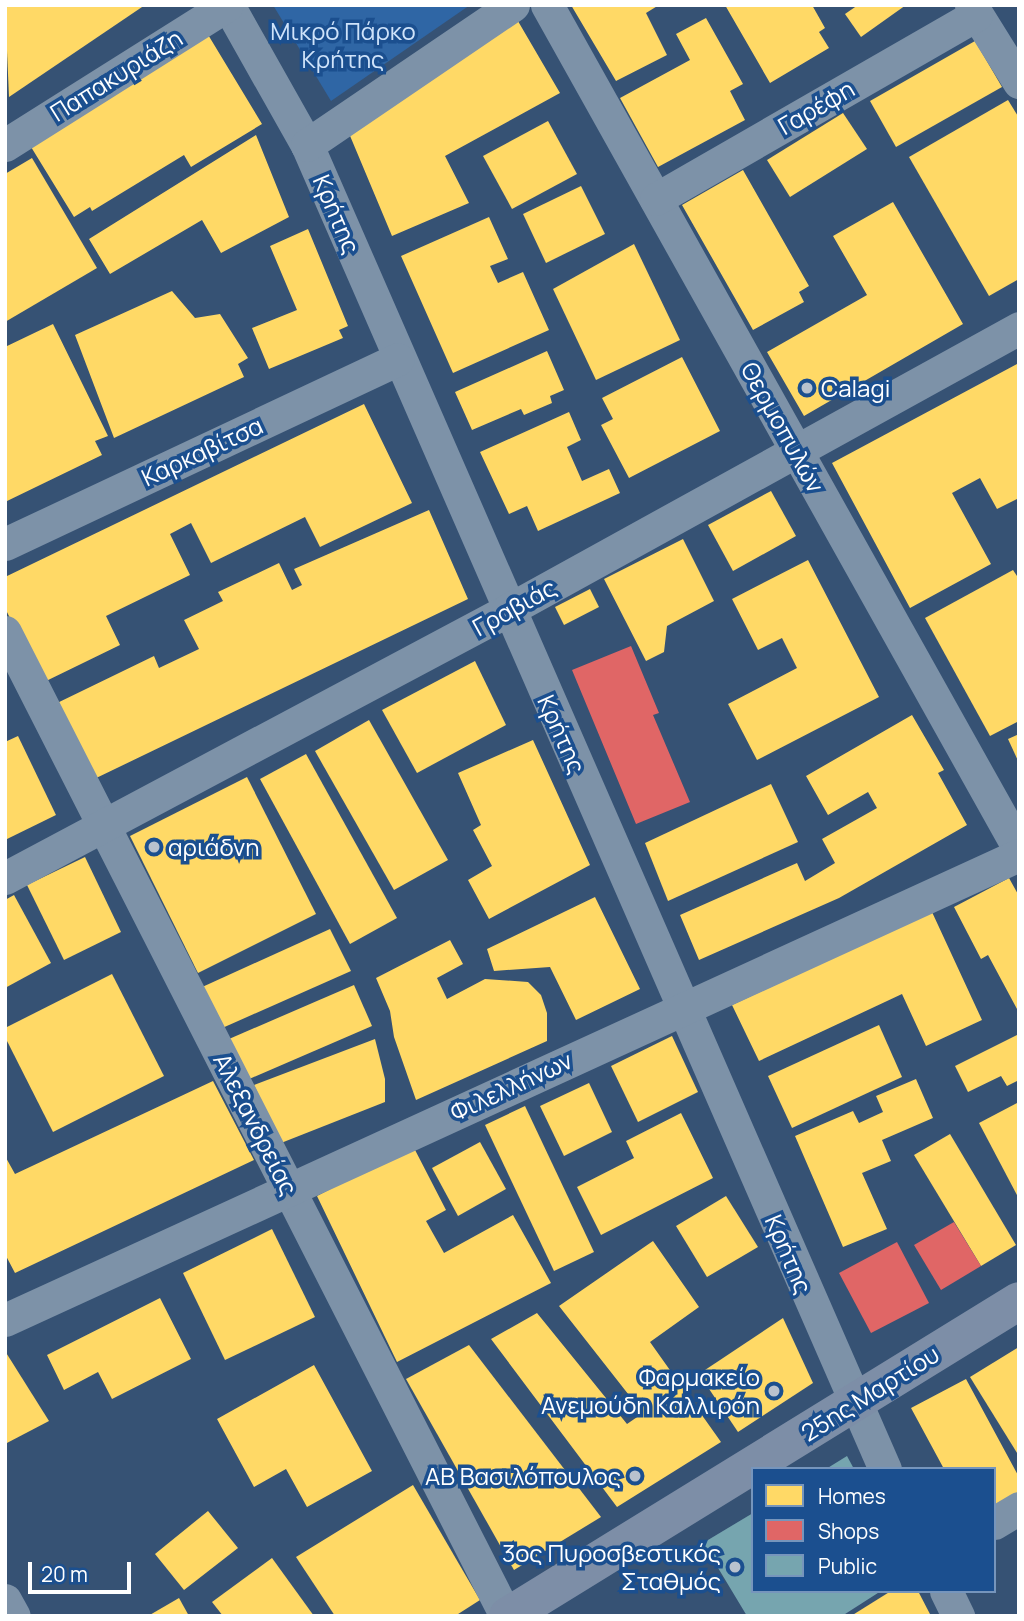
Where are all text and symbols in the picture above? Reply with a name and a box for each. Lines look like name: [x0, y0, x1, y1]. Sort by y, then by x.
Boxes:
park label: Μικρό Πάρκο Κρήτης: [270, 17, 416, 73]
street label: Παπακυριάζη: [45, 23, 187, 127]
street label: Γαρέφη: [773, 74, 859, 140]
street label: Κρήτης: [308, 170, 366, 258]
street label: Θερμοπυλών: [735, 357, 831, 497]
place label: Calagi: [821, 374, 890, 402]
marker: Calagi: [799, 380, 815, 396]
street label: Καρκαβίτσα: [137, 410, 267, 492]
street label: Γραβιάς: [467, 572, 561, 642]
street label: Κρήτης: [532, 690, 592, 778]
place label: αριάδνη: [168, 833, 260, 861]
marker: αριάδνη: [146, 839, 162, 855]
street label: Φιλελλήνων: [446, 1045, 576, 1127]
street label: Αλεξανδρείας: [208, 1048, 304, 1200]
street label: Κρήτης: [760, 1210, 818, 1298]
street label: 25ης Μαρτίου: [796, 1339, 944, 1447]
place label: Φαρμακείο Ανεμούδη Καλλιρόη: [541, 1363, 760, 1419]
marker: Φαρμακείο Ανεμούδη Καλλιρόη: [766, 1383, 782, 1399]
place label: ΑΒ Βασιλόπουλος: [425, 1462, 621, 1490]
legend: [751, 1467, 996, 1593]
marker: ΑΒ Βασιλόπουλος: [627, 1468, 643, 1484]
text: Homes: [818, 1482, 886, 1510]
text: Shops: [818, 1517, 879, 1545]
place label: 3ος Πυροσβεστικός Σταθμός: [502, 1539, 721, 1595]
scale bar: [32, 1548, 135, 1592]
text: Public: [818, 1552, 877, 1580]
marker: 3ος Πυροσβεστικός Σταθμός: [727, 1559, 743, 1575]
text: 20 m: [41, 1560, 88, 1588]

